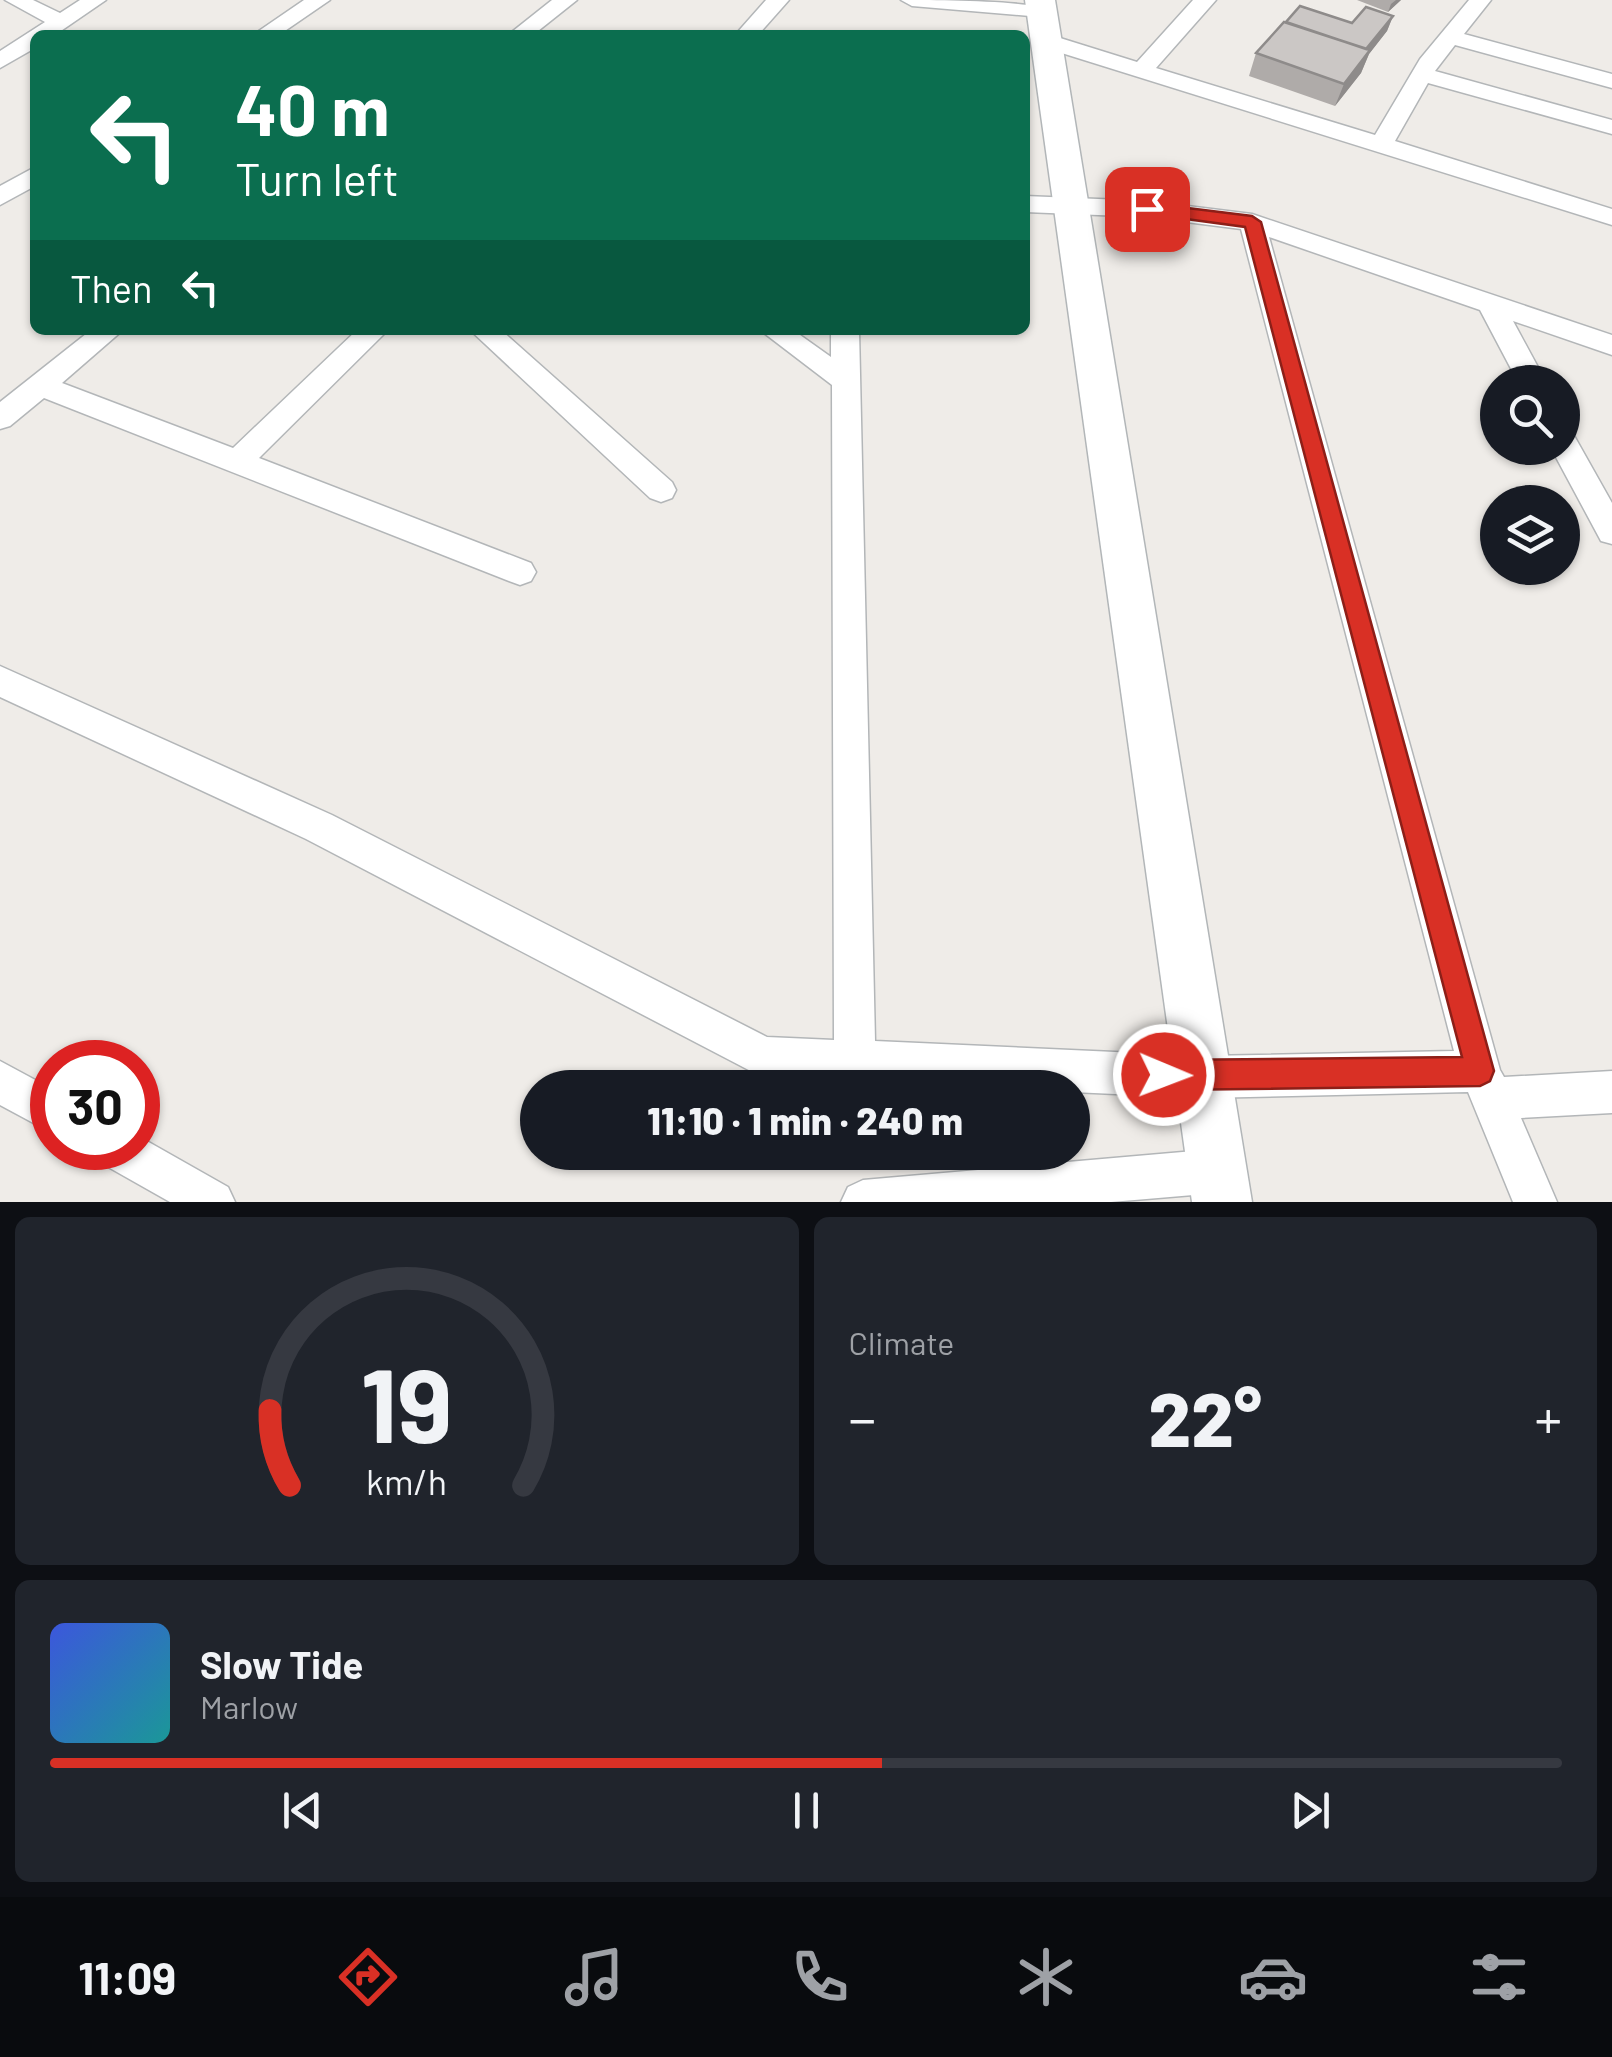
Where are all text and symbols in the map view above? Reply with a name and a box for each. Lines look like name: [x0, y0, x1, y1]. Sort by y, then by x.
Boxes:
text: 40 m: [235, 66, 390, 150]
icon: left: [70, 70, 200, 200]
text: Turn left: [235, 151, 399, 205]
pin: [1105, 167, 1190, 252]
icon: arrive: [1120, 182, 1175, 237]
icon: left: [173, 260, 228, 315]
text: Then: [70, 265, 153, 311]
map controls: [1480, 365, 1580, 585]
button: search: [1480, 365, 1580, 465]
button: layers: [1480, 485, 1580, 585]
position arrow: [1112, 1023, 1216, 1127]
speed limit sign: 30: [30, 1040, 160, 1170]
text: 11:10 · 1 min · 240 m: [647, 1097, 963, 1143]
text: Climate: [849, 1323, 954, 1361]
text: 19: [361, 1339, 453, 1464]
text: 22°: [1149, 1372, 1262, 1462]
text: −: [849, 1384, 876, 1450]
text: +: [1534, 1384, 1562, 1450]
text: km/h: [366, 1459, 447, 1502]
text: Slow Tide: [200, 1641, 363, 1687]
text: Marlow: [200, 1687, 298, 1725]
icon: previous: [275, 1783, 330, 1838]
icon: pause: [779, 1783, 834, 1838]
icon: next: [1283, 1783, 1338, 1838]
icon: directions: [333, 1942, 403, 2012]
icon: music: [559, 1942, 629, 2012]
icon: phone: [785, 1942, 855, 2012]
icon: climate: [1011, 1942, 1081, 2012]
icon: car: [1238, 1942, 1308, 2012]
icon: filters: [1464, 1942, 1534, 2012]
text: 11:09: [78, 1950, 176, 2004]

